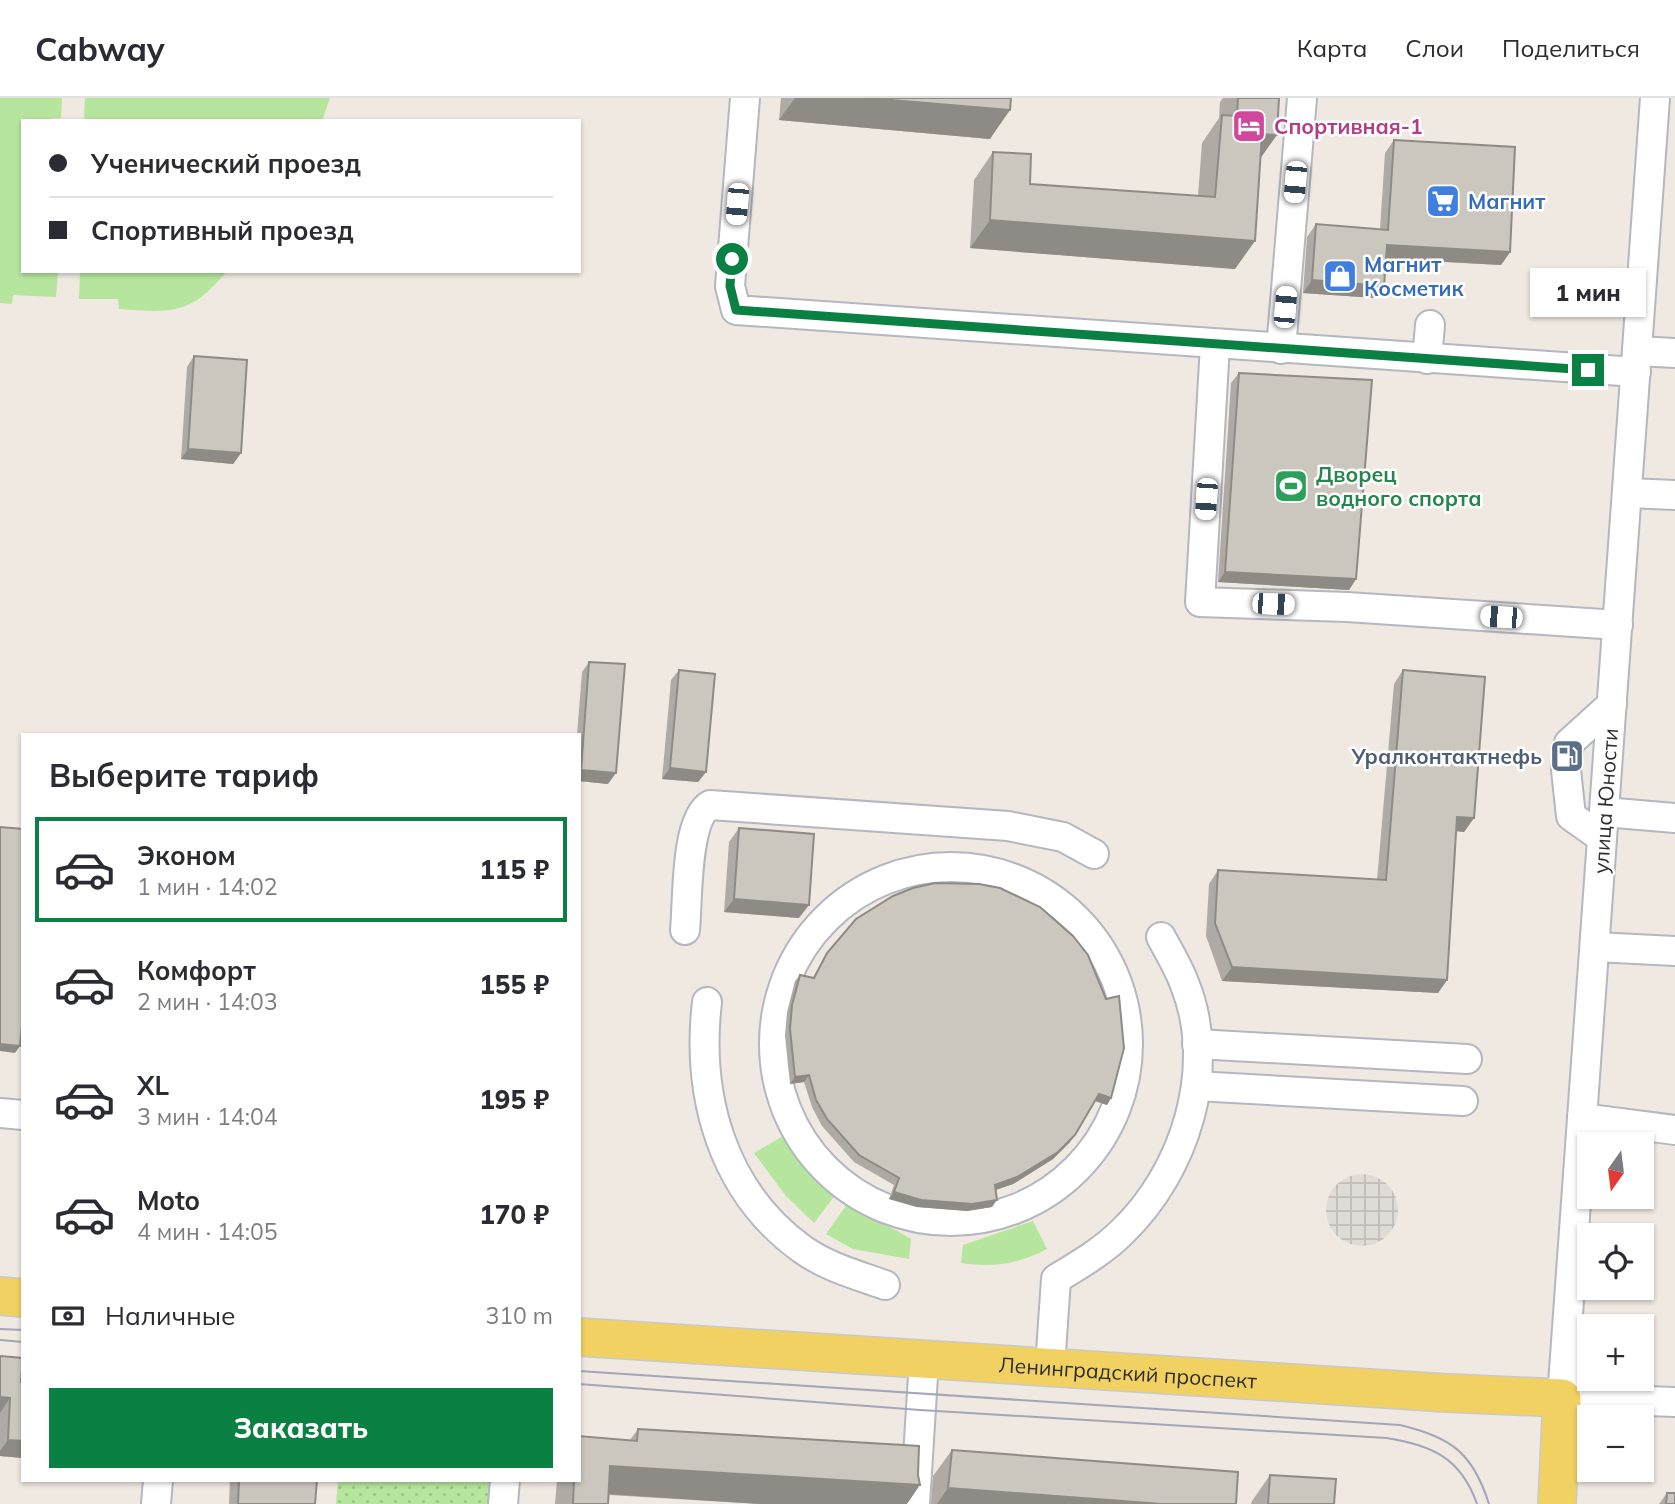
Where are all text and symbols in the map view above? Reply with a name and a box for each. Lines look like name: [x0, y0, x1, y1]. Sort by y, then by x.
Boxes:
text: Cabway: [35, 28, 165, 69]
text: Карта: [1297, 33, 1367, 63]
text: Слои: [1405, 33, 1464, 63]
text: Поделиться: [1502, 33, 1640, 63]
hotel icon: Спортивная-1: [1230, 107, 1268, 145]
place label: Спортивная-1: [1274, 113, 1423, 139]
text: Ученический проезд: [91, 147, 361, 180]
car: [1283, 160, 1308, 204]
car: [725, 182, 750, 226]
supermarket icon: Магнит: [1424, 182, 1462, 220]
place label: Магнит: [1468, 188, 1546, 214]
text: Спортивный проезд: [91, 214, 354, 247]
route start: [716, 243, 748, 275]
place label: Магнит Косметик: [1364, 251, 1464, 301]
shop icon: Магнит Косметик: [1321, 257, 1359, 295]
callout: 1 мин: [1530, 268, 1646, 317]
text: 1 мин: [1555, 278, 1621, 307]
car: [1273, 285, 1298, 329]
route end: [1572, 354, 1604, 386]
place label: Дворец водного спорта: [1316, 461, 1481, 511]
sports icon: Дворец водного спорта: [1272, 467, 1310, 505]
car: [1195, 477, 1218, 521]
car: [1252, 593, 1295, 615]
car: [1480, 605, 1523, 629]
street label: улица Юности: [1587, 727, 1623, 875]
fuel station icon: Уралконтактнефь: [1548, 737, 1586, 775]
place label: Уралконтактнефь: [1350, 743, 1542, 769]
text: Выберите тариф: [49, 755, 319, 795]
icon: car: [53, 838, 116, 901]
text: Эконом: [137, 839, 236, 872]
text: 115 ₽: [479, 853, 549, 886]
text: 1 мин · 14:02: [137, 872, 277, 901]
icon: car: [53, 953, 116, 1016]
text: Комфорт: [137, 954, 256, 987]
text: 155 ₽: [479, 968, 549, 1001]
text: 2 мин · 14:03: [137, 987, 277, 1016]
icon: car: [53, 1068, 116, 1131]
text: XL: [137, 1069, 169, 1102]
text: 195 ₽: [479, 1083, 549, 1116]
text: 3 мин · 14:04: [137, 1102, 277, 1131]
north arrow: [1577, 1132, 1654, 1209]
map controls: [1577, 1132, 1654, 1482]
icon: car: [53, 1183, 116, 1246]
text: Moto: [137, 1184, 200, 1217]
text: 170 ₽: [479, 1198, 549, 1231]
text: 4 мин · 14:05: [137, 1217, 277, 1246]
button: locate: [1577, 1223, 1654, 1300]
icon: cash: [49, 1297, 87, 1335]
text: Наличные: [105, 1299, 235, 1332]
text: 310 m: [485, 1301, 553, 1330]
button: +: [1577, 1314, 1654, 1391]
street label: Ленинградский проспект: [998, 1351, 1258, 1394]
button: Заказать: [49, 1388, 553, 1468]
button: −: [1577, 1405, 1654, 1482]

